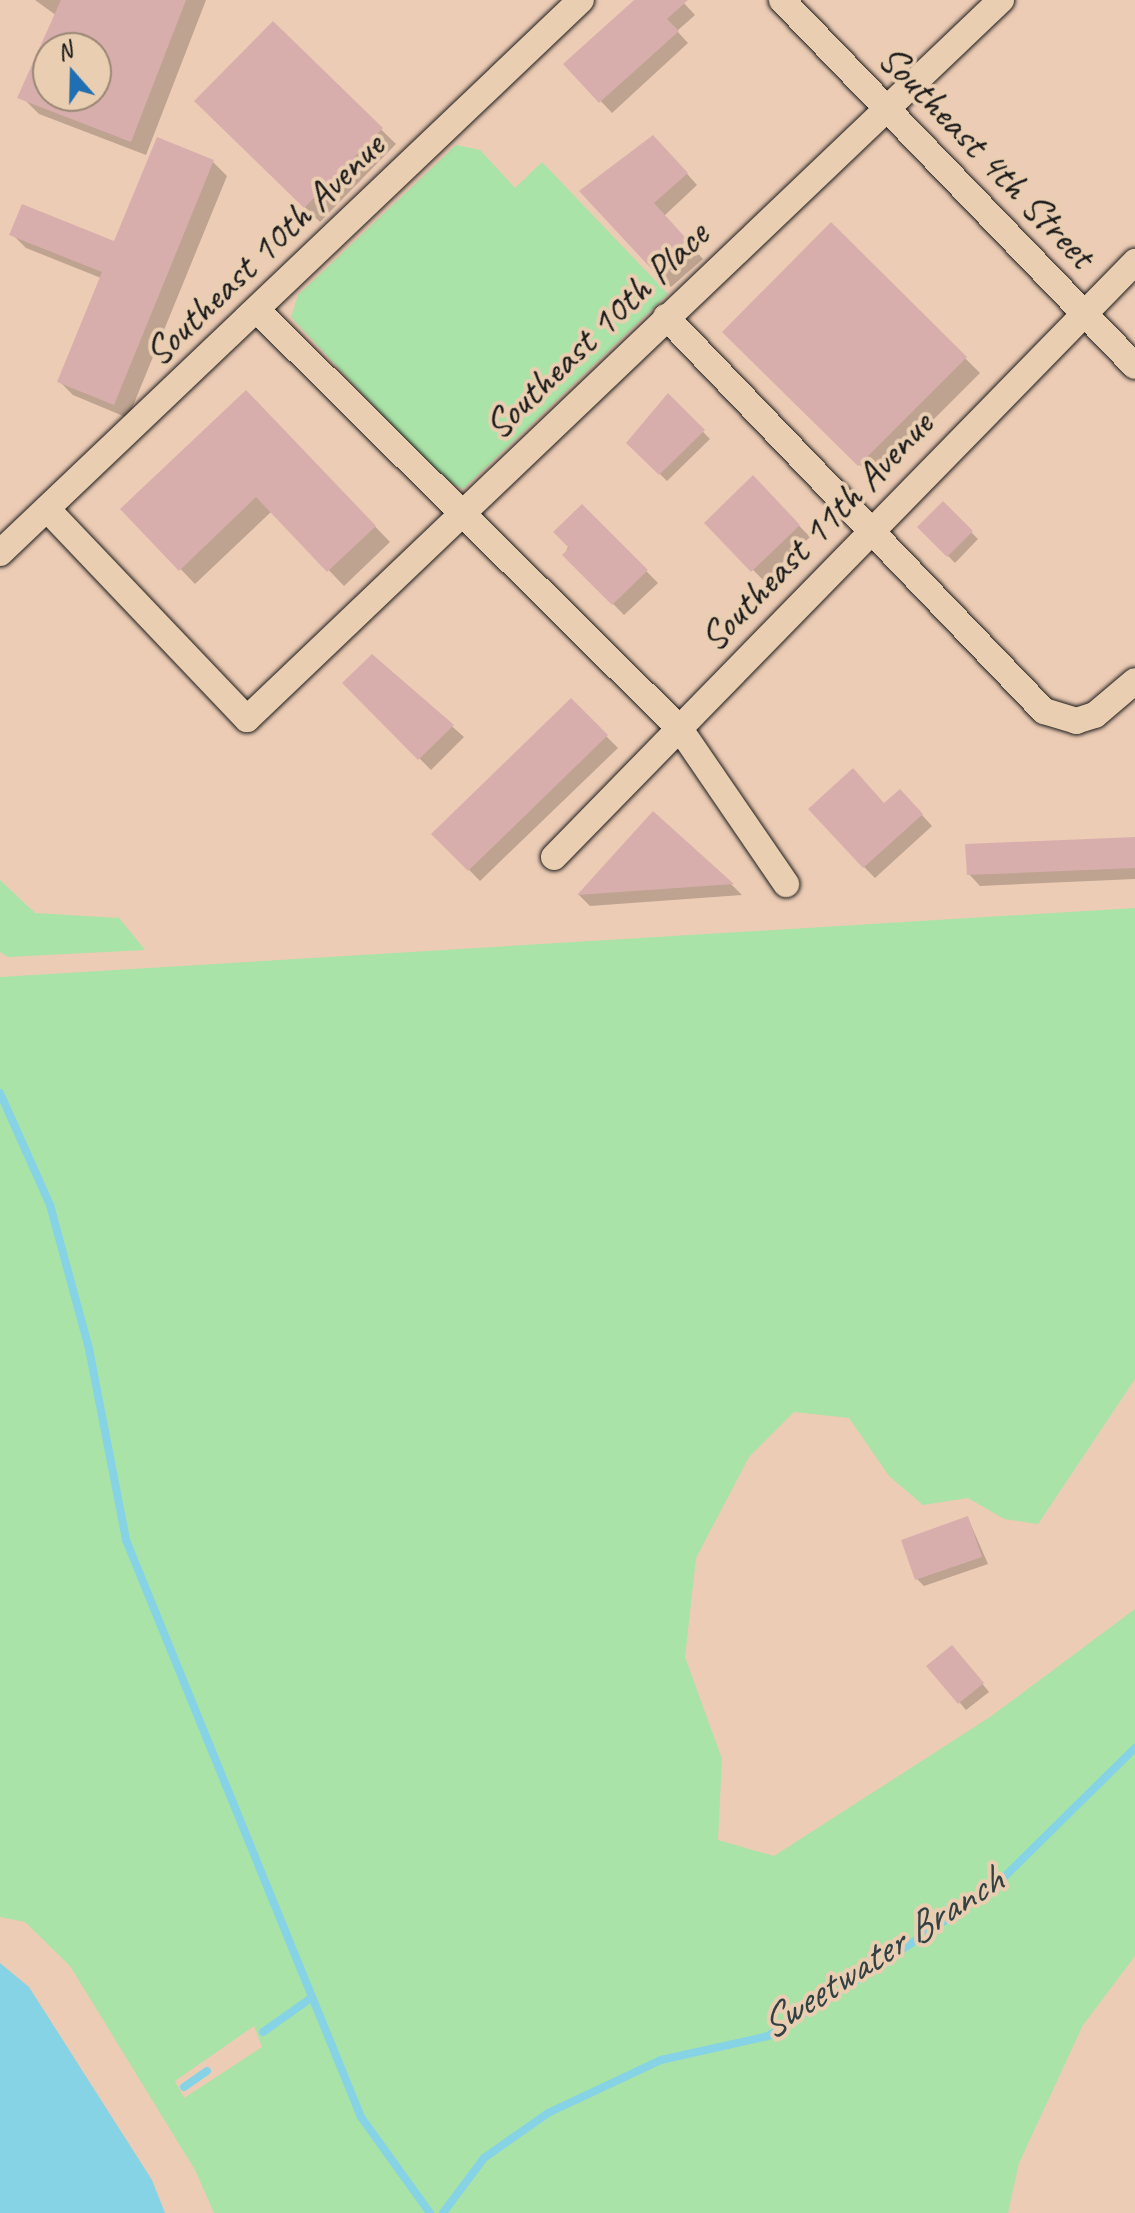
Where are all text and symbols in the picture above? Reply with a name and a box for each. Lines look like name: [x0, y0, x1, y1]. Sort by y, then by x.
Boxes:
north arrow: [32, 32, 112, 112]
street label: Southeast 4th Street: [868, 34, 1106, 278]
text: N: [53, 36, 76, 67]
street label: Southeast 10th Avenue: [134, 122, 394, 376]
street label: Southeast 10th Place: [474, 211, 718, 449]
street label: Southeast 11th Avenue: [689, 401, 943, 661]
water label: Sweetwater Branch: [749, 1855, 1013, 2051]

